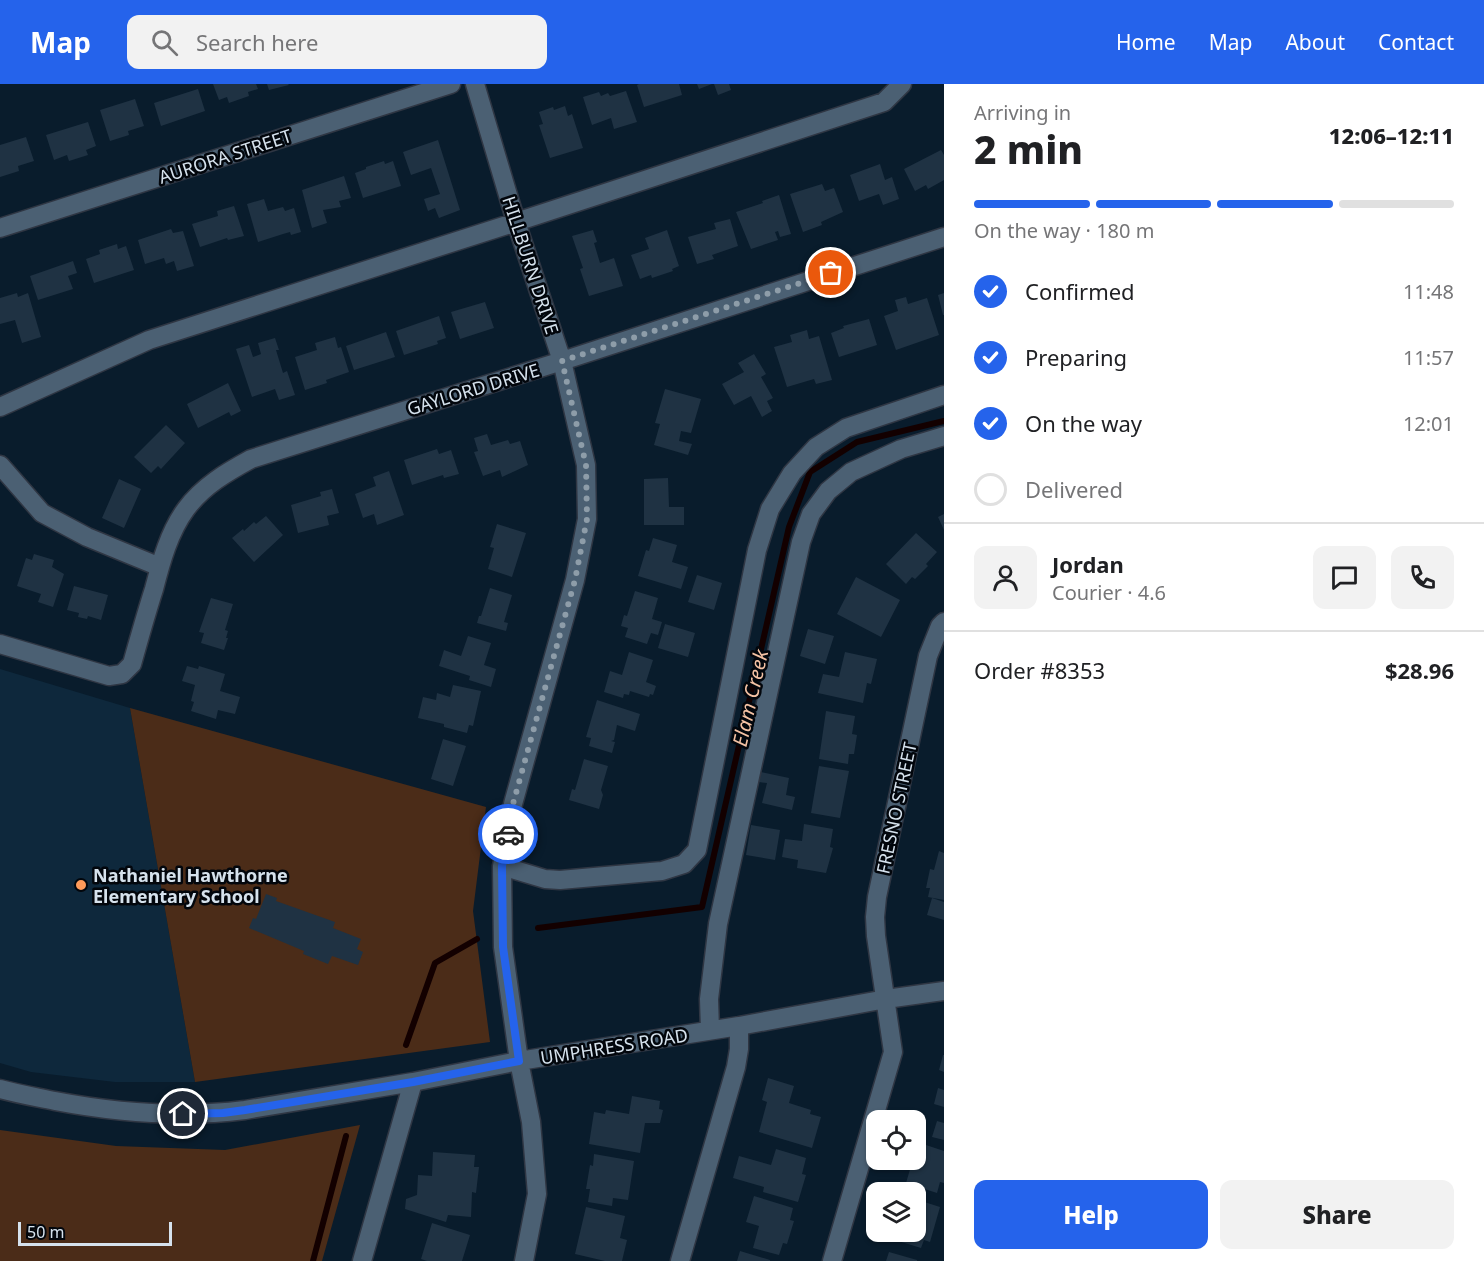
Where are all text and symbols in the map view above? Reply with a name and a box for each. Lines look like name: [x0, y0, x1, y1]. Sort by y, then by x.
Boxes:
search box: [127, 15, 547, 69]
text: Map: [30, 23, 91, 61]
icon: search: [148, 26, 181, 59]
text: Search here: [196, 27, 318, 57]
text: Home: [1116, 28, 1176, 56]
text: Map: [1209, 28, 1252, 56]
text: About: [1285, 28, 1345, 56]
text: Contact: [1378, 28, 1454, 56]
text: Arriving in: [974, 99, 1071, 126]
text: 12:06–12:11: [1329, 120, 1454, 150]
text: 2 min: [974, 122, 1083, 175]
street label: AURORA STREET: [155, 123, 295, 189]
street label: HILLBURN DRIVE: [497, 193, 565, 337]
text: On the way · 180 m: [974, 217, 1154, 244]
pin: [805, 247, 856, 298]
icon: bag: [814, 256, 847, 289]
icon: check: [974, 275, 1007, 308]
text: Confirmed: [1025, 276, 1135, 306]
text: 11:48: [1403, 278, 1454, 305]
icon: check: [974, 341, 1007, 374]
text: Preparing: [1025, 342, 1127, 372]
text: 11:57: [1403, 344, 1454, 371]
street label: GAYLORD DRIVE: [404, 357, 542, 421]
icon: check: [974, 407, 1007, 440]
text: On the way: [1025, 408, 1142, 438]
text: 12:01: [1403, 410, 1454, 437]
text: Delivered: [1025, 474, 1123, 504]
button: person: [974, 546, 1037, 609]
button: chat: [1313, 546, 1376, 609]
button: phone: [1391, 546, 1454, 609]
text: Jordan: [1052, 549, 1124, 579]
text: Courier · 4.6: [1052, 579, 1166, 606]
water label: Elam Creek: [726, 646, 774, 749]
text: Order #8353: [974, 655, 1105, 685]
text: $28.96: [1385, 655, 1454, 685]
street label: FRESNO STREET: [870, 740, 922, 876]
courier: [478, 804, 538, 864]
icon: car: [492, 818, 525, 851]
place label: Nathaniel Hawthorne Elementary School: [93, 863, 288, 908]
marker: Nathaniel Hawthorne Elementary School: [74, 878, 88, 892]
street label: UMPHRESS ROAD: [539, 1023, 689, 1069]
pin: [157, 1088, 208, 1139]
icon: home: [166, 1097, 199, 1130]
map controls: [866, 1110, 926, 1242]
button: locate: [866, 1110, 926, 1170]
button: Help: [974, 1180, 1208, 1249]
button: Share: [1220, 1180, 1454, 1249]
button: layers: [866, 1182, 926, 1242]
scale bar: [18, 1219, 172, 1246]
text: 50 m: [27, 1221, 64, 1243]

